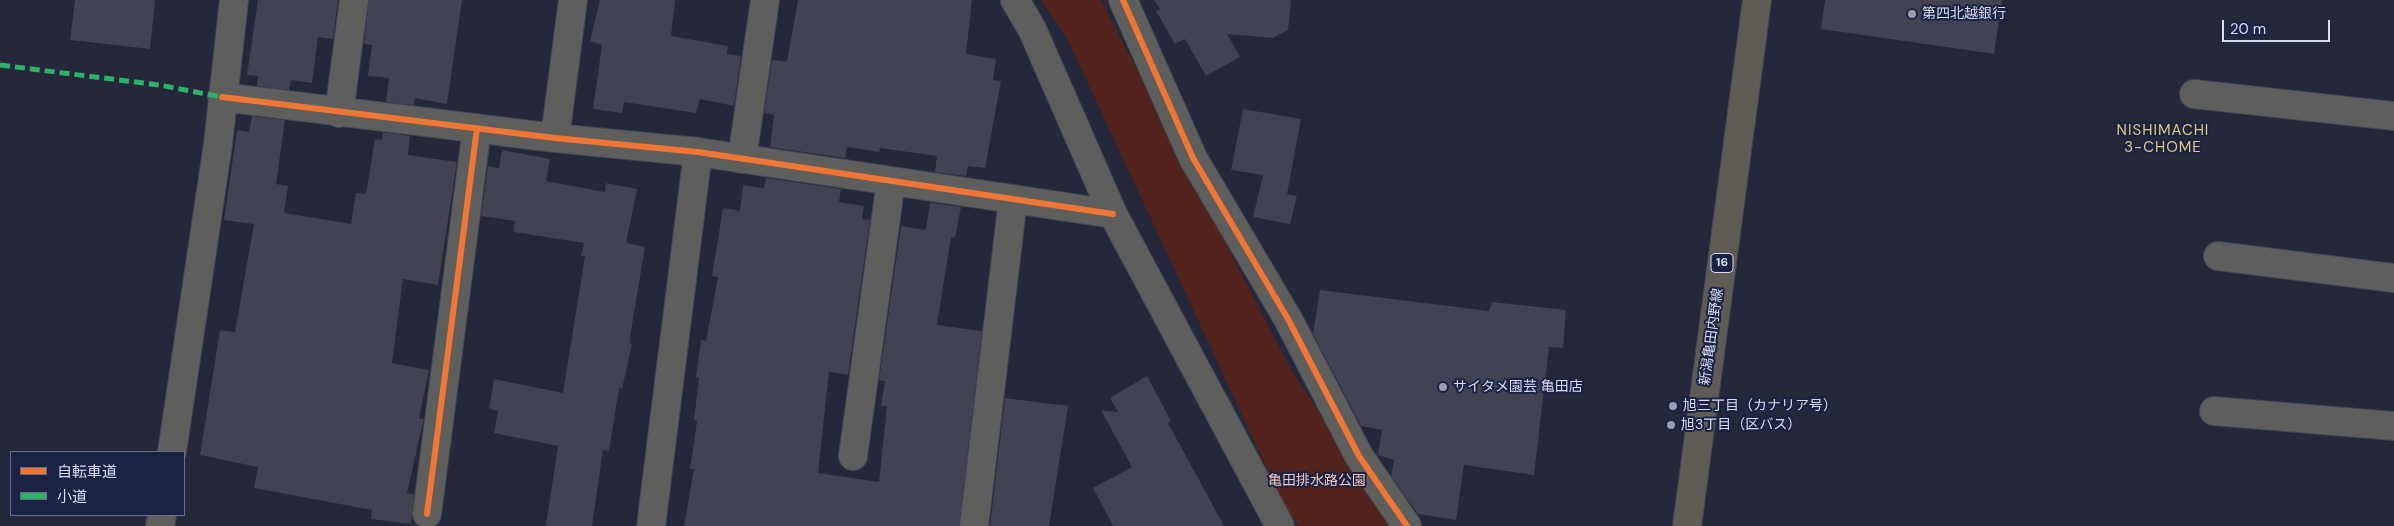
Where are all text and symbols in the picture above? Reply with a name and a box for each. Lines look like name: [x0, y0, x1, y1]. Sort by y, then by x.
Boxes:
place label: 第四北越銀行: [1922, 6, 2006, 22]
marker: 第四北越銀行: [1906, 8, 1918, 20]
scale bar: [2224, 10, 2332, 42]
text: 20 m: [2230, 19, 2266, 39]
district label: NISHIMACHI 3-CHOME: [2115, 122, 2211, 157]
road number: 16: [1711, 254, 1733, 272]
street label: 新潟亀田内野線: [1697, 287, 1727, 387]
place label: サイタメ園芸 亀田店: [1453, 379, 1583, 395]
marker: サイタメ園芸 亀田店: [1437, 381, 1449, 393]
place label: 旭三丁目（カナリア号）: [1683, 398, 1837, 414]
marker: 旭三丁目（カナリア号）: [1667, 400, 1679, 412]
place label: 旭3丁目（区バス）: [1681, 417, 1801, 433]
marker: 旭3丁目（区バス）: [1665, 419, 1677, 431]
legend: [10, 451, 185, 516]
text: 自転車道: [57, 462, 117, 482]
park label: 亀田排水路公園: [1268, 473, 1366, 489]
text: 小道: [57, 487, 87, 507]

